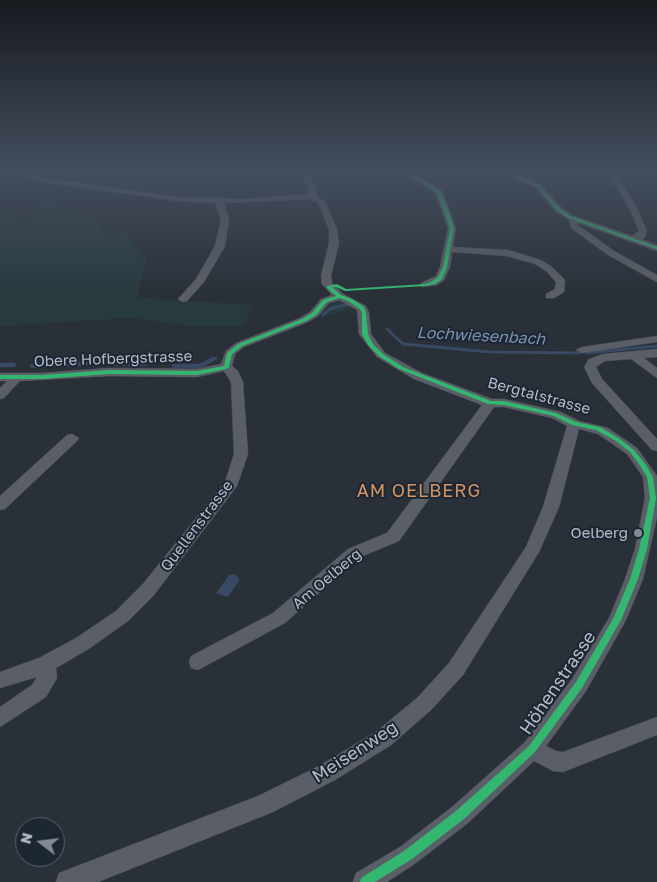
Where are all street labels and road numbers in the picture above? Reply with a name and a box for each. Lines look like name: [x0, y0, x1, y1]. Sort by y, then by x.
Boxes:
street label: Obere Hofbergstrasse: [33, 347, 193, 371]
street label: Bergtalstrasse: [486, 374, 592, 418]
street label: Quellenstrasse: [157, 477, 237, 575]
street label: Am Oelberg: [289, 545, 365, 613]
street label: Höhenstrasse: [515, 627, 601, 739]
street label: Meisenweg: [308, 716, 402, 788]

